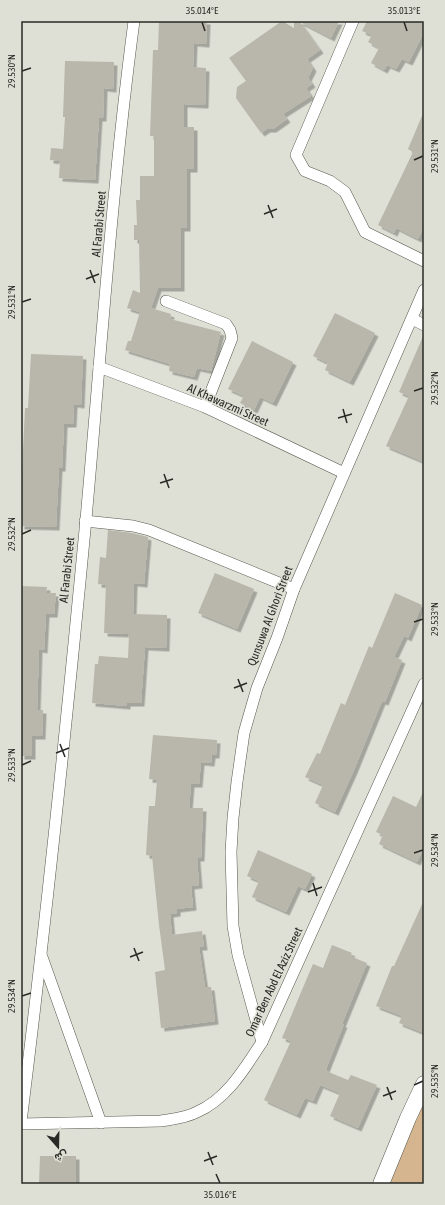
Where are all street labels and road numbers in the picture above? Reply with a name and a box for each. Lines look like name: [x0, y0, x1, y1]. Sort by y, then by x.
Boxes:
street label: Al Farabi Street: [89, 190, 109, 258]
street label: Al Khawarzmi Street: [185, 381, 271, 429]
street label: Al Farabi Street: [57, 536, 77, 604]
street label: Qunsuwa Al Ghori Street: [245, 564, 296, 668]
street label: Omar Ben Abd El Aziz Street: [242, 925, 306, 1039]

